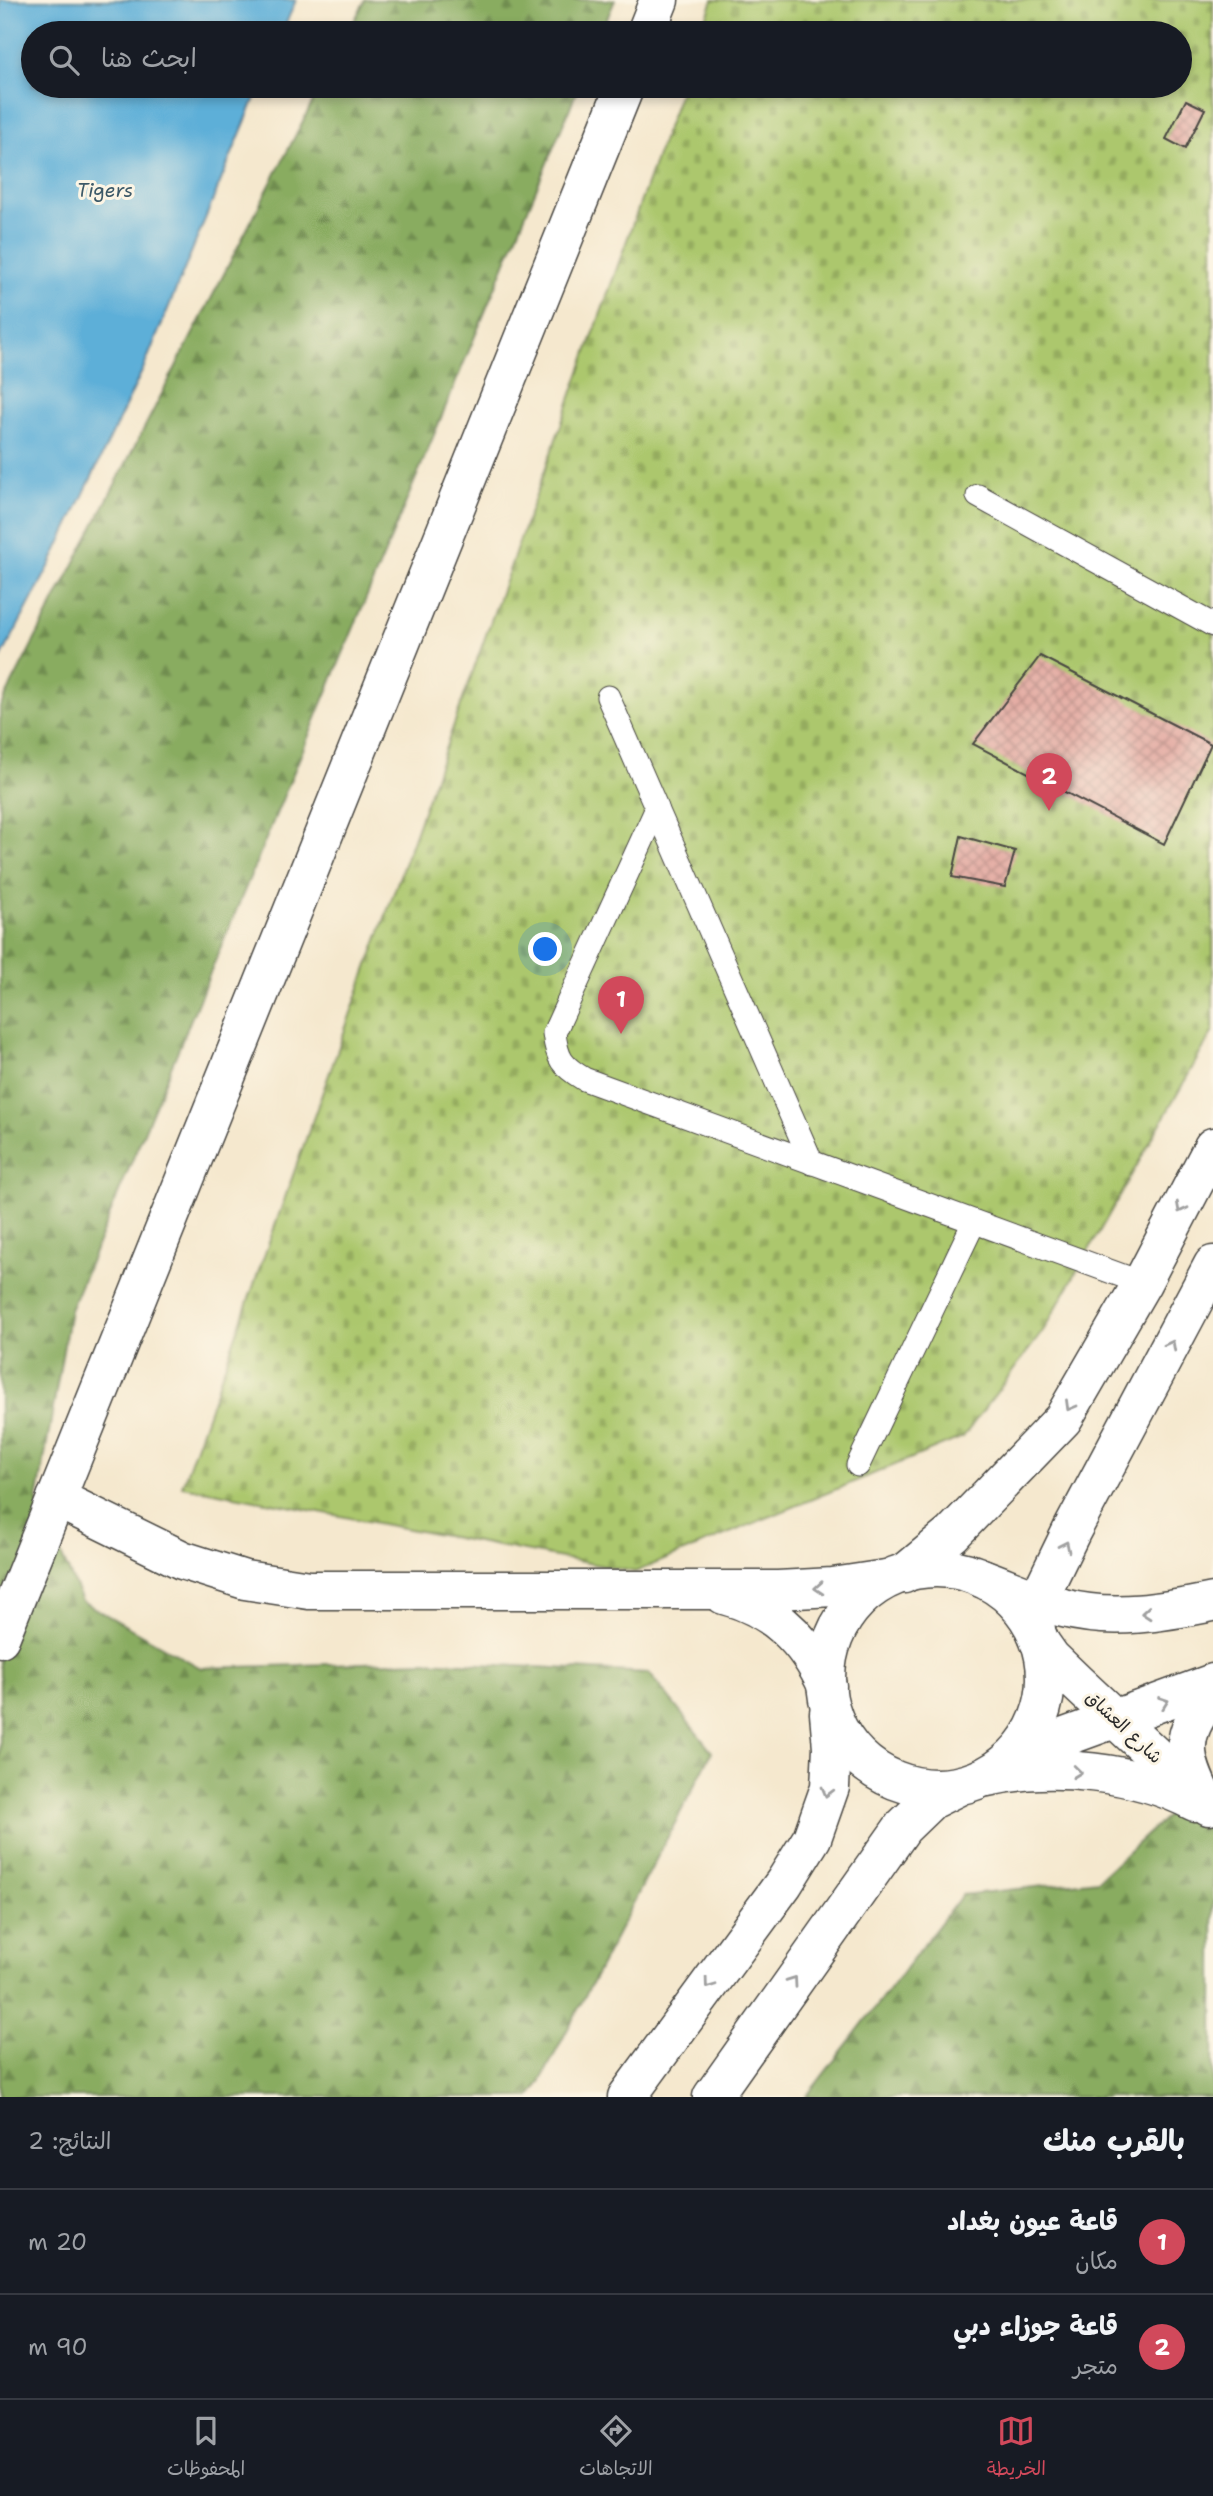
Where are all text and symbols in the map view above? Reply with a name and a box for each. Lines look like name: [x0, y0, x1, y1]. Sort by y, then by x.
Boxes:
search box: [21, 21, 1192, 98]
text: ابحث هنا: [101, 40, 197, 75]
icon: search: [45, 41, 83, 79]
water label: Tigers: [77, 178, 133, 203]
pin: 2: [1026, 753, 1072, 811]
your location: [528, 932, 562, 966]
pin: 1: [598, 976, 644, 1034]
one-way arrow: [1176, 1200, 1190, 1213]
one-way arrow: [1163, 1339, 1177, 1352]
one-way arrow: [1065, 1399, 1078, 1411]
one-way arrow: [1056, 1540, 1070, 1553]
one-way arrow: [813, 1580, 824, 1595]
one-way arrow: [1140, 1605, 1151, 1620]
street label: شارع العشاق: [1080, 1685, 1168, 1769]
one-way arrow: [1158, 1696, 1170, 1710]
one-way arrow: [1072, 1764, 1083, 1779]
one-way arrow: [821, 1786, 835, 1798]
one-way arrow: [705, 1976, 717, 1989]
one-way arrow: [785, 1976, 798, 1989]
text: بالقرب منك: [1043, 2120, 1185, 2161]
text: النتائج: 2: [28, 2126, 111, 2156]
text: قاعة عيون بغداد: [947, 2203, 1118, 2238]
text: 20 m: [28, 2227, 87, 2257]
text: 1: [1157, 2227, 1167, 2257]
text: مكان: [1075, 2246, 1118, 2276]
text: قاعة جوزاء دبي: [953, 2308, 1118, 2343]
text: 90 m: [28, 2332, 88, 2362]
text: 2: [1154, 2332, 1170, 2362]
text: متجر: [1073, 2351, 1118, 2381]
tab: المحفوظات: [167, 2412, 245, 2485]
tab: الاتجاهات: [579, 2412, 653, 2485]
tab: الخريطة: [987, 2412, 1046, 2485]

